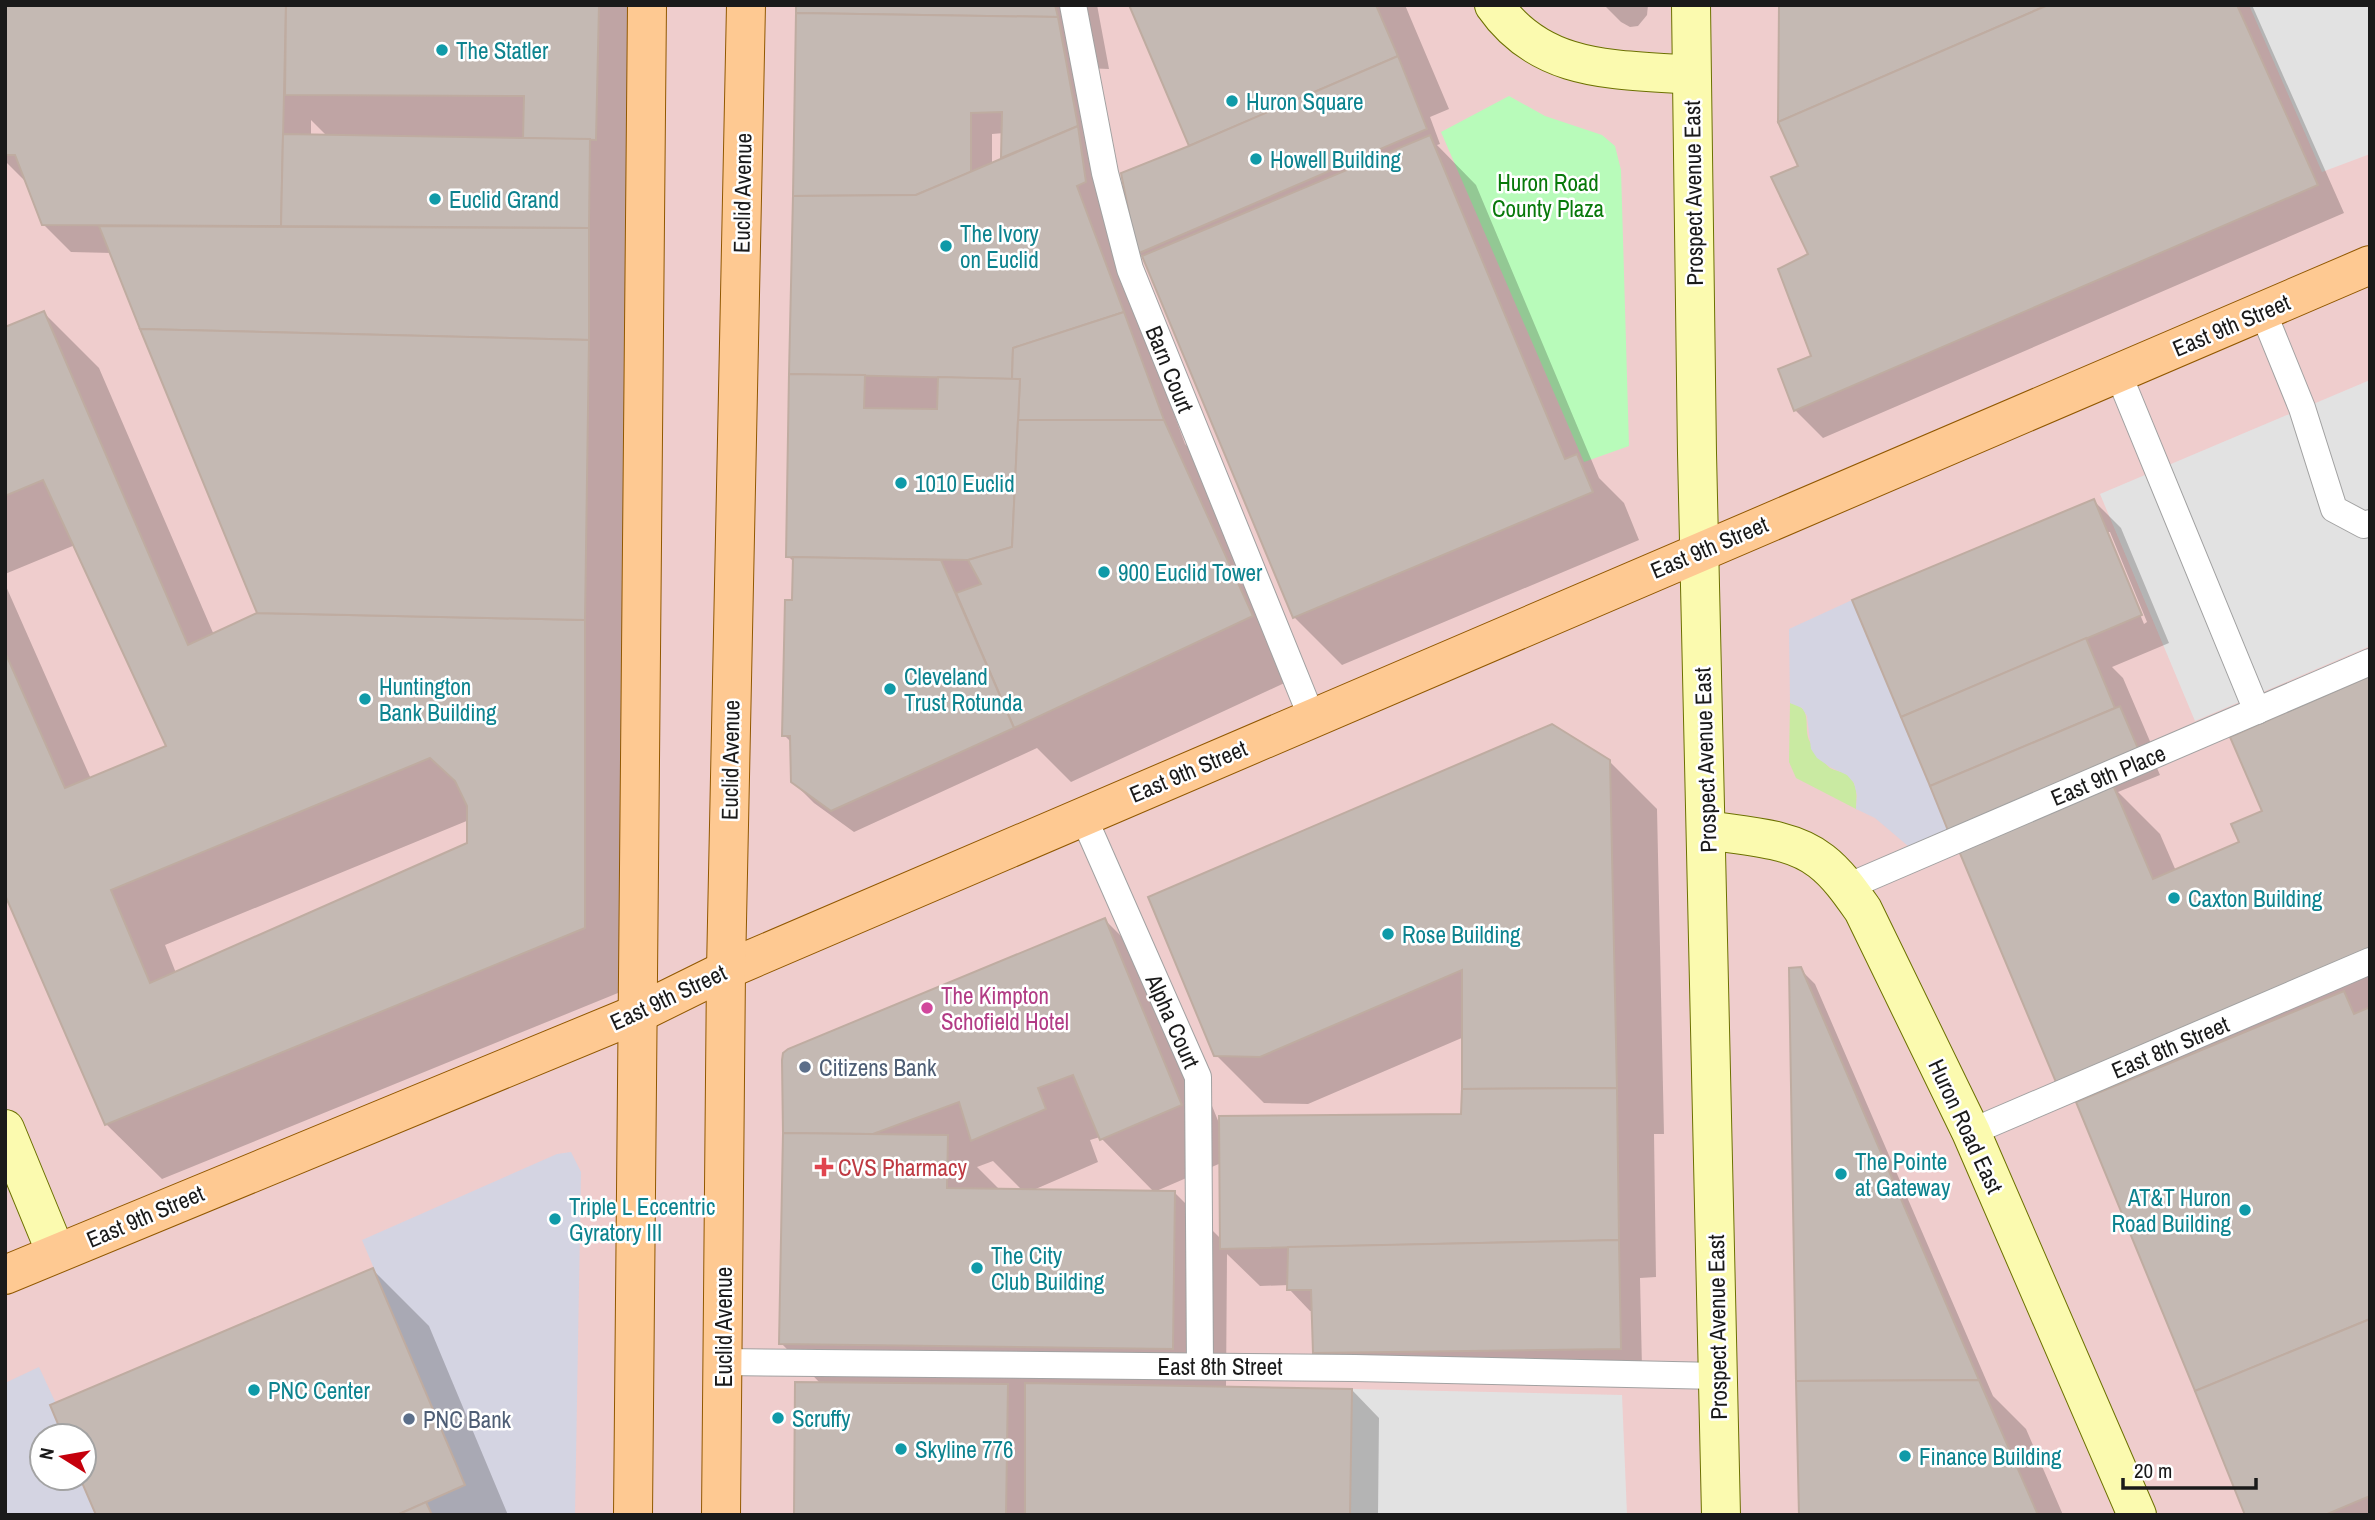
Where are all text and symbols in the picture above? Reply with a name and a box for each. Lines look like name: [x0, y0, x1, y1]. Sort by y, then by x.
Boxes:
place label: The Statler: [456, 35, 549, 66]
marker: The Statler: [434, 42, 450, 58]
place label: Huron Square: [1246, 86, 1363, 117]
marker: Huron Square: [1224, 93, 1240, 109]
street label: Prospect Avenue East: [1676, 100, 1710, 286]
street label: Euclid Avenue: [725, 133, 759, 253]
place label: Howell Building: [1270, 144, 1402, 175]
marker: Howell Building: [1248, 151, 1264, 167]
park label: Huron Road County Plaza: [1492, 167, 1605, 224]
place label: Euclid Grand: [449, 184, 559, 215]
marker: Euclid Grand: [427, 191, 443, 207]
place label: The Ivory on Euclid: [960, 218, 1039, 275]
marker: The Ivory on Euclid: [938, 238, 954, 254]
street label: East 9th Street: [2168, 286, 2294, 364]
street label: Barn Court: [1139, 321, 1201, 417]
place label: 1010 Euclid: [915, 468, 1015, 499]
marker: 1010 Euclid: [893, 475, 909, 491]
street label: East 9th Street: [1646, 508, 1772, 586]
place label: 900 Euclid Tower: [1118, 557, 1263, 588]
marker: 900 Euclid Tower: [1096, 564, 1112, 580]
place label: Cleveland Trust Rotunda: [904, 661, 1023, 718]
street label: Prospect Avenue East: [1686, 667, 1724, 853]
place label: Huntington Bank Building: [379, 671, 497, 728]
marker: Cleveland Trust Rotunda: [882, 681, 898, 697]
marker: Huntington Bank Building: [357, 691, 373, 707]
street label: Euclid Avenue: [713, 700, 747, 820]
street label: East 9th Street: [1125, 732, 1251, 810]
street label: East 9th Place: [2046, 737, 2170, 813]
place label: Caxton Building: [2188, 883, 2323, 914]
marker: Caxton Building: [2166, 890, 2182, 906]
place label: Rose Building: [1402, 919, 1521, 950]
marker: Rose Building: [1380, 926, 1396, 942]
street label: East 9th Street: [605, 957, 731, 1037]
street label: Alpha Court: [1138, 968, 1207, 1073]
place label: The Kimpton Schofield Hotel: [941, 980, 1069, 1037]
marker: The Kimpton Schofield Hotel: [919, 1000, 935, 1016]
street label: East 8th Street: [2107, 1008, 2233, 1086]
place label: Citizens Bank: [819, 1052, 937, 1083]
street label: Huron Road East: [1921, 1054, 2011, 1198]
marker: Citizens Bank: [797, 1059, 813, 1075]
place label: The Pointe at Gateway: [1855, 1146, 1951, 1203]
place label: CVS Pharmacy: [838, 1152, 967, 1183]
marker: CVS Pharmacy: [816, 1159, 832, 1175]
marker: The Pointe at Gateway: [1833, 1166, 1849, 1182]
street label: East 9th Street: [82, 1177, 208, 1255]
place label: AT&T Huron Road Building: [2111, 1182, 2232, 1239]
place label: Triple L Eccentric Gyratory III: [569, 1191, 715, 1248]
marker: AT&T Huron Road Building: [2237, 1202, 2253, 1218]
marker: Triple L Eccentric Gyratory III: [547, 1211, 563, 1227]
street label: Prospect Avenue East: [1700, 1234, 1734, 1420]
place label: The City Club Building: [991, 1240, 1105, 1297]
marker: The City Club Building: [969, 1260, 985, 1276]
street label: Euclid Avenue: [708, 1267, 739, 1387]
street label: East 8th Street: [1158, 1351, 1282, 1382]
place label: PNC Center: [268, 1375, 370, 1406]
marker: PNC Center: [246, 1382, 262, 1398]
place label: Scruffy: [792, 1403, 851, 1434]
place label: PNC Bank: [423, 1404, 512, 1435]
marker: Scruffy: [770, 1410, 786, 1426]
marker: PNC Bank: [401, 1411, 417, 1427]
north arrow: [28, 1422, 98, 1492]
place label: Skyline 776: [915, 1434, 1014, 1465]
marker: Skyline 776: [893, 1441, 909, 1457]
place label: Finance Building: [1919, 1441, 2062, 1472]
text: N: [32, 1446, 60, 1462]
scale bar: [2123, 1446, 2256, 1490]
marker: Finance Building: [1897, 1448, 1913, 1464]
text: 20 m: [2134, 1456, 2172, 1485]

